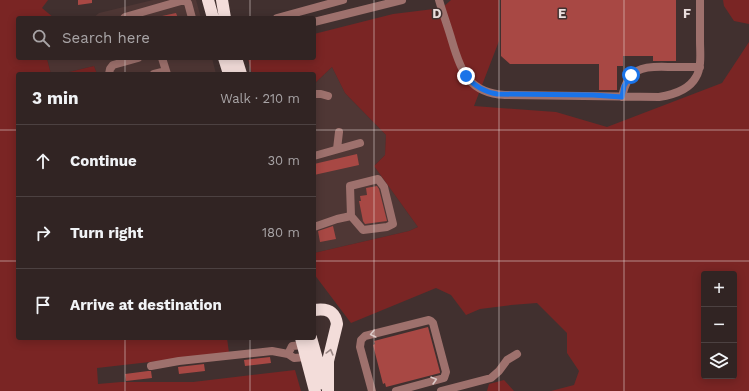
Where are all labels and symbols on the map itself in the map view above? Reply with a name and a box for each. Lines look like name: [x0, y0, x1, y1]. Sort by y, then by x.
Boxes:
text: D: [432, 6, 442, 21]
text: E: [558, 6, 566, 21]
text: F: [683, 6, 691, 21]
route start: [622, 66, 640, 84]
route end: [457, 67, 475, 85]
one-way arrow: [370, 329, 377, 338]
one-way arrow: [326, 349, 334, 356]
one-way arrow: [430, 377, 437, 385]

